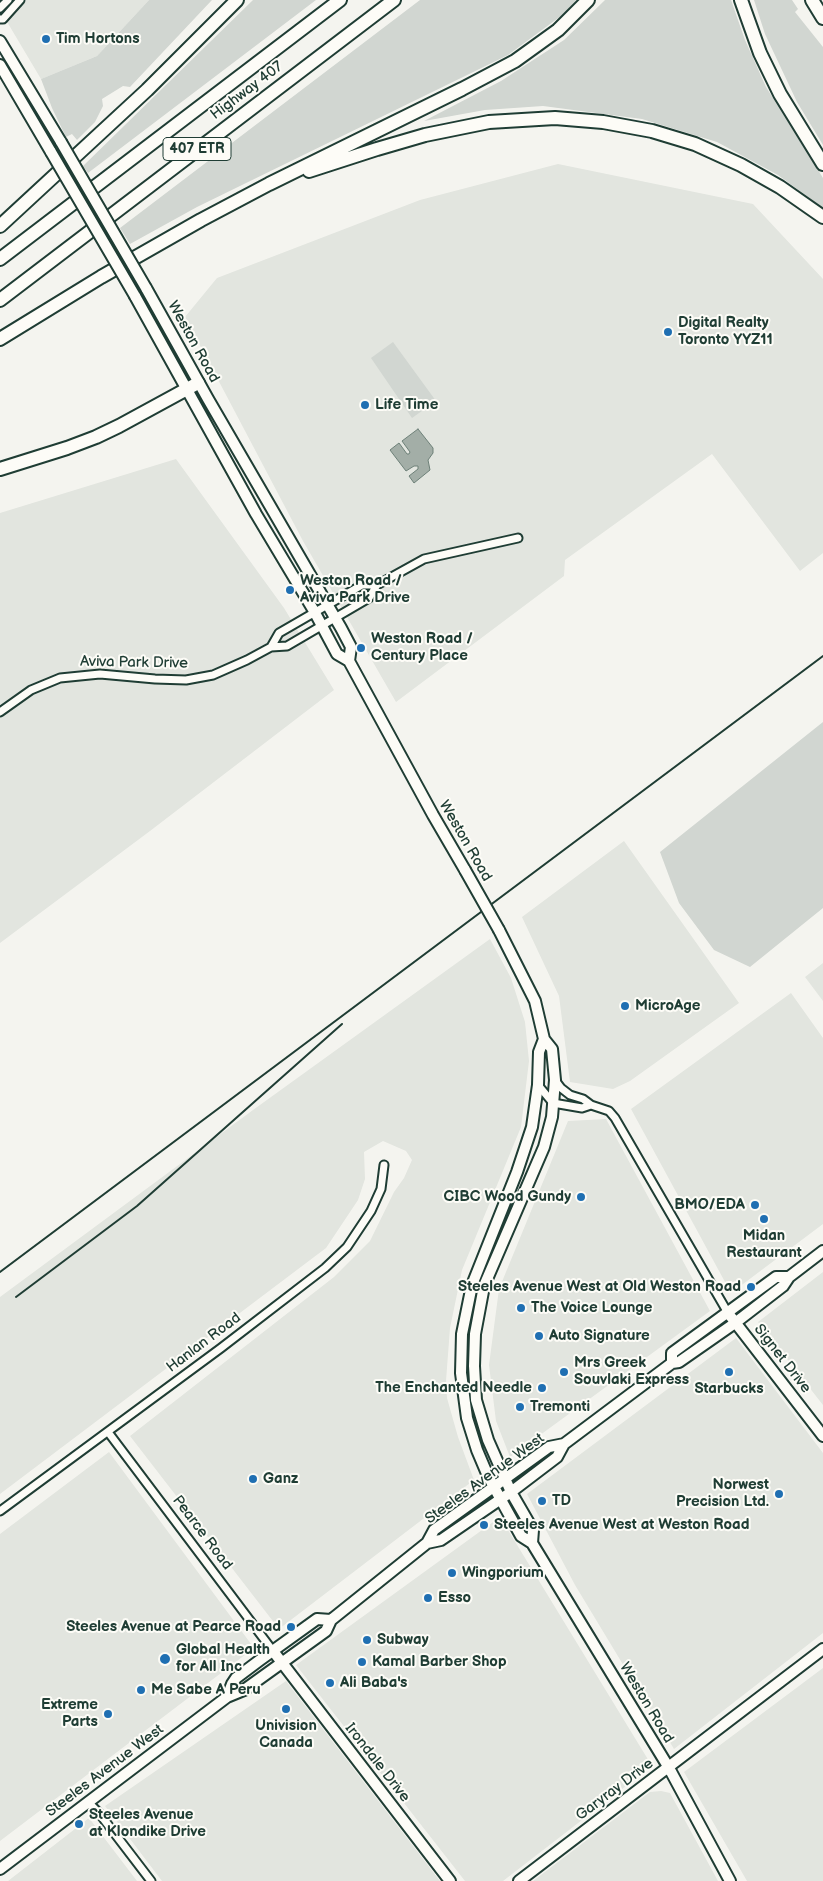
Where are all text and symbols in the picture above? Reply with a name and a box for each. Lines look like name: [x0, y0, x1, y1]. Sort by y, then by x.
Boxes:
place label: Tim Hortons: [56, 30, 140, 48]
marker: Tim Hortons: [40, 33, 52, 45]
street label: Highway 407: [207, 58, 287, 124]
road number: 407 ETR: [163, 138, 231, 160]
street label: Weston Road: [163, 298, 223, 386]
place label: Digital Realty Toronto YYZ11: [678, 314, 773, 349]
marker: Digital Realty Toronto YYZ11: [662, 326, 674, 338]
place label: Life Time: [375, 396, 438, 414]
marker: Life Time: [359, 399, 371, 411]
place label: Weston Road / Aviva Park Drive: [300, 572, 410, 607]
marker: Weston Road / Aviva Park Drive: [284, 584, 296, 596]
place label: Weston Road / Century Place: [371, 630, 473, 665]
marker: Weston Road / Century Place: [355, 642, 367, 654]
street label: Aviva Park Drive: [80, 653, 188, 673]
street label: Weston Road: [435, 797, 495, 885]
place label: MicroAge: [635, 997, 700, 1015]
marker: MicroAge: [619, 1000, 631, 1012]
place label: CIBC Wood Gundy: [444, 1188, 571, 1206]
marker: CIBC Wood Gundy: [575, 1191, 587, 1203]
place label: BMO/EDA: [674, 1196, 745, 1214]
marker: BMO/EDA: [749, 1199, 761, 1211]
marker: Midan Restaurant: [758, 1213, 770, 1225]
place label: Midan Restaurant: [726, 1227, 802, 1262]
place label: Steeles Avenue West at Old Weston Road: [458, 1278, 741, 1296]
marker: Steeles Avenue West at Old Weston Road: [745, 1281, 757, 1293]
place label: The Voice Lounge: [531, 1299, 652, 1317]
marker: The Voice Lounge: [515, 1302, 527, 1314]
street label: Hanlan Road: [163, 1309, 245, 1377]
street label: Signet Drive: [750, 1321, 814, 1397]
place label: Auto Signature: [549, 1327, 650, 1345]
marker: Auto Signature: [533, 1330, 545, 1342]
place label: Mrs Greek Souvlaki Express: [574, 1354, 689, 1389]
marker: Mrs Greek Souvlaki Express: [558, 1366, 570, 1378]
marker: Starbucks: [723, 1366, 735, 1378]
place label: The Enchanted Needle: [375, 1379, 532, 1397]
place label: Starbucks: [694, 1380, 764, 1398]
marker: The Enchanted Needle: [536, 1382, 548, 1394]
place label: Tremonti: [530, 1398, 590, 1416]
marker: Tremonti: [514, 1401, 526, 1413]
street label: Steeles Avenue West: [422, 1430, 548, 1528]
place label: Ganz: [263, 1470, 298, 1488]
marker: Ganz: [247, 1473, 259, 1485]
place label: Norwest Precision Ltd.: [676, 1476, 769, 1511]
marker: Norwest Precision Ltd.: [773, 1488, 785, 1500]
street label: Pearce Road: [168, 1492, 236, 1574]
place label: TD: [552, 1492, 571, 1510]
marker: TD: [536, 1495, 548, 1507]
place label: Steeles Avenue West at Weston Road: [494, 1516, 749, 1534]
marker: Steeles Avenue West at Weston Road: [478, 1519, 490, 1531]
place label: Wingporium: [462, 1564, 544, 1582]
marker: Wingporium: [446, 1567, 458, 1579]
place label: Esso: [438, 1589, 471, 1607]
marker: Esso: [422, 1592, 434, 1604]
place label: Steeles Avenue at Pearce Road: [66, 1618, 281, 1636]
marker: Steeles Avenue at Pearce Road: [285, 1621, 297, 1633]
place label: Subway: [377, 1631, 428, 1649]
marker: Subway: [361, 1634, 373, 1646]
place label: Global Health for All Inc: [176, 1641, 270, 1676]
marker: Global Health for All Inc: [158, 1652, 172, 1666]
place label: Kamal Barber Shop: [372, 1653, 507, 1671]
marker: Kamal Barber Shop: [356, 1656, 368, 1668]
street label: Weston Road: [615, 1660, 677, 1746]
place label: Ali Baba's: [340, 1674, 407, 1692]
marker: Ali Baba's: [324, 1677, 336, 1689]
place label: Me Sabe A Peru: [151, 1681, 261, 1699]
marker: Me Sabe A Peru: [135, 1684, 147, 1696]
place label: Extreme Parts: [41, 1696, 98, 1731]
marker: Univision Canada: [280, 1703, 292, 1715]
marker: Extreme Parts: [102, 1708, 114, 1720]
place label: Univision Canada: [255, 1717, 317, 1752]
street label: Irondale Drive: [341, 1720, 413, 1806]
street label: Steeles Avenue West: [43, 1721, 167, 1821]
street label: Garyray Drive: [573, 1755, 657, 1825]
place label: Steeles Avenue at Klondike Drive: [89, 1806, 206, 1841]
marker: Steeles Avenue at Klondike Drive: [73, 1818, 85, 1830]

